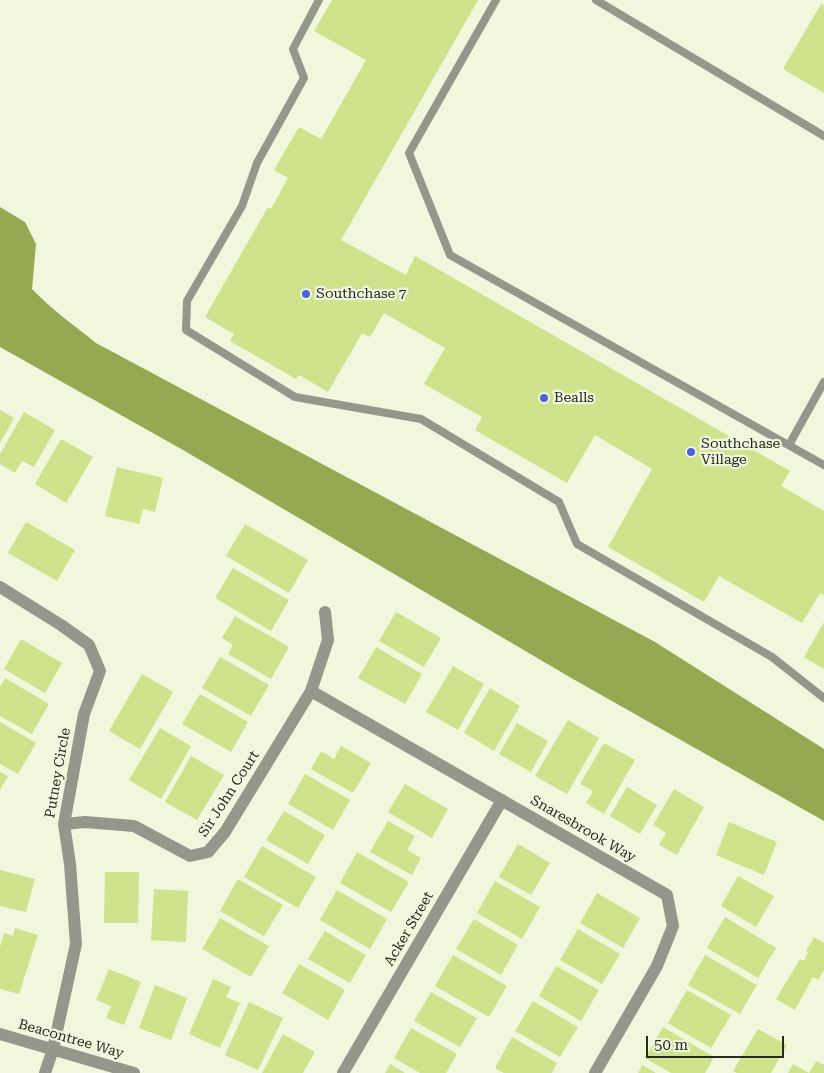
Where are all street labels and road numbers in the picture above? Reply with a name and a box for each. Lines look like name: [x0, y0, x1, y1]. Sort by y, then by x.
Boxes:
street label: Putney Circle: [42, 726, 74, 820]
street label: Sir John Court: [195, 748, 263, 840]
street label: Snaresbrook Way: [527, 792, 639, 866]
street label: Acker Street: [381, 889, 437, 969]
street label: Beacontree Way: [16, 1016, 126, 1062]

